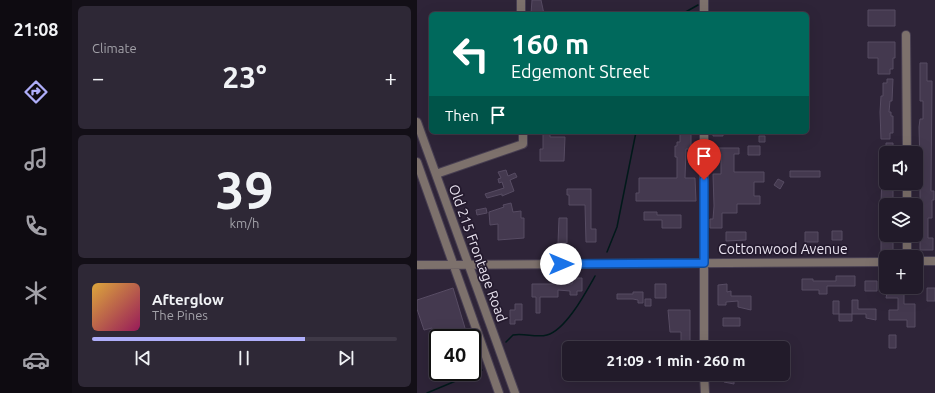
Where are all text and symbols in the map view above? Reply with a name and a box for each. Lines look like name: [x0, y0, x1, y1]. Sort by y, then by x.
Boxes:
text: 21:08: [13, 19, 59, 39]
icon: left: [445, 28, 497, 80]
text: 160 m: [511, 28, 589, 59]
text: Climate: [92, 41, 137, 55]
text: 23°: [222, 60, 267, 94]
text: Edgemont Street: [511, 61, 650, 81]
text: −: [92, 65, 104, 90]
text: +: [385, 65, 397, 90]
icon: directions: [22, 78, 50, 106]
icon: arrive: [487, 104, 509, 126]
text: Then: [445, 107, 479, 124]
pin: [687, 139, 721, 180]
icon: music: [22, 145, 50, 173]
icon: arrive: [693, 145, 715, 167]
map controls: [879, 146, 923, 294]
button: sound: [879, 146, 923, 190]
text: 39: [215, 161, 274, 219]
street label: Old 215 Frontage Road: [446, 182, 510, 324]
button: layers: [879, 198, 923, 242]
icon: phone: [22, 212, 50, 240]
text: km/h: [229, 216, 260, 230]
street label: Cottonwood Avenue: [718, 241, 848, 257]
position arrow: [540, 243, 582, 285]
button: +: [879, 250, 923, 294]
icon: climate: [22, 279, 50, 307]
text: Afterglow: [152, 291, 224, 308]
text: The Pines: [152, 308, 208, 322]
speed limit sign: 40: [429, 329, 481, 381]
icon: car: [22, 346, 50, 374]
icon: previous: [132, 347, 154, 369]
icon: pause: [233, 347, 255, 369]
icon: next: [335, 347, 357, 369]
text: 21:09 · 1 min · 260 m: [607, 352, 745, 369]

